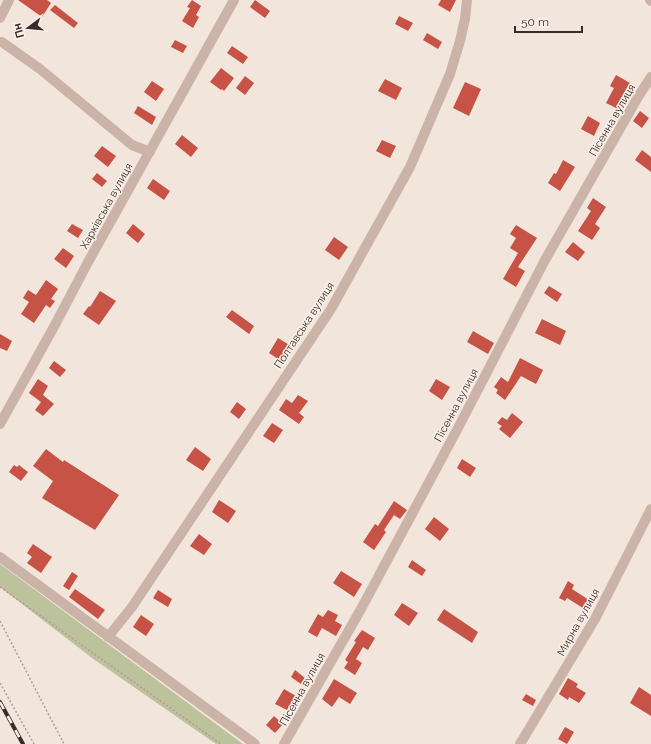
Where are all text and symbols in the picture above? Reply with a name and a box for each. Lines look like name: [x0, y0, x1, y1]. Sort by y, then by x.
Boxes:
north arrow: [8, 8, 48, 48]
scale bar: [515, 8, 582, 34]
text: 50 m: [521, 15, 549, 29]
text: Пн: [11, 22, 27, 39]
street label: Пісенна вулиця: [587, 82, 638, 159]
street label: Харківська вулиця: [77, 161, 135, 252]
street label: Полтавська вулиця: [272, 280, 337, 371]
street label: Пісенна вулиця: [432, 366, 481, 444]
street label: Мирна вулиця: [555, 586, 602, 658]
street label: Пісенна вулиця: [277, 651, 328, 728]

